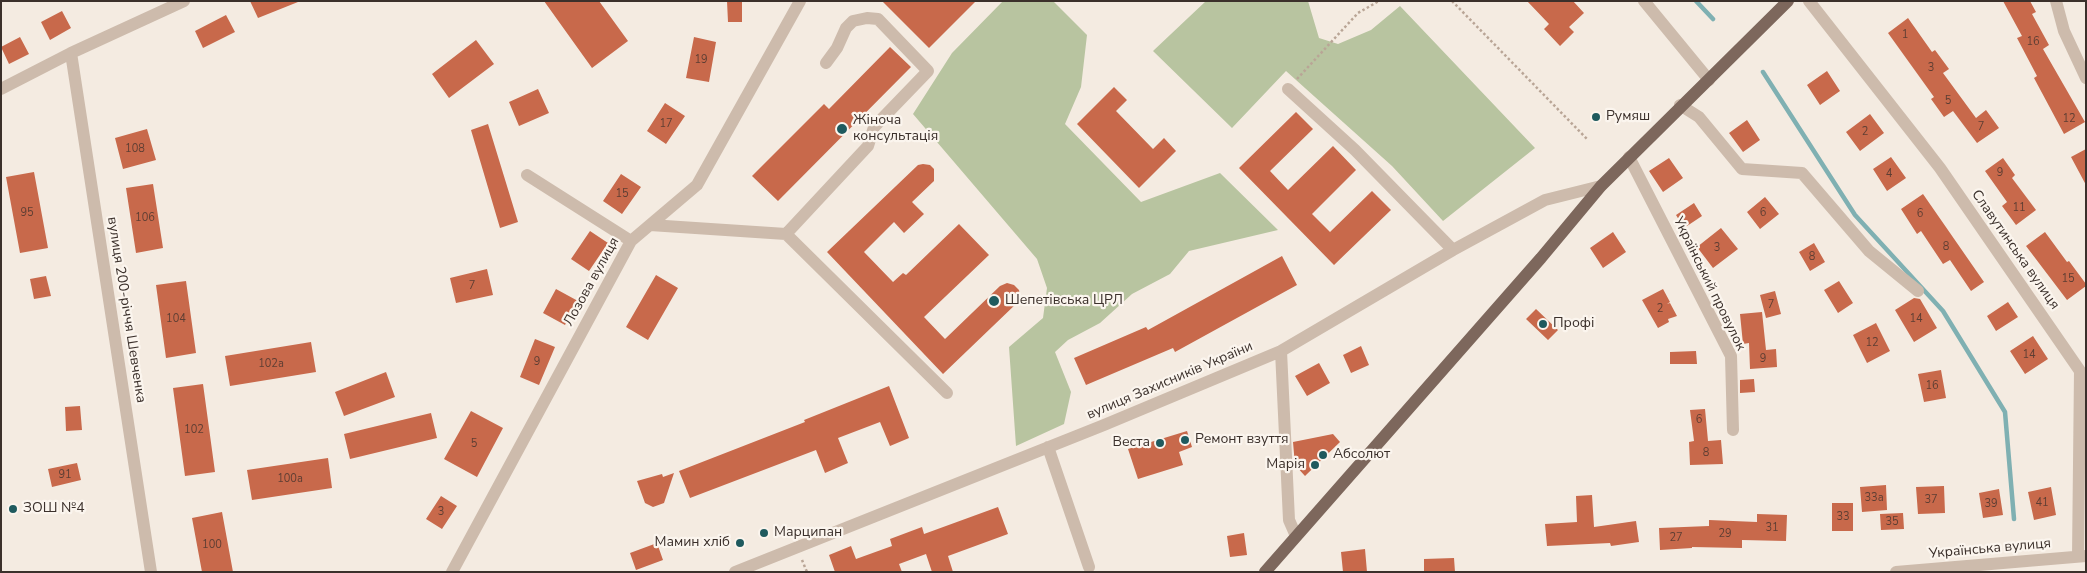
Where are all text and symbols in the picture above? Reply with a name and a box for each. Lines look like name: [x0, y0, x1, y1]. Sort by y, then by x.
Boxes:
house number: 1: [1902, 28, 1908, 42]
house number: 16: [2026, 35, 2040, 49]
house number: 19: [694, 53, 708, 67]
house number: 3: [1928, 61, 1934, 75]
house number: 5: [1945, 94, 1951, 108]
place label: Румяш: [1606, 109, 1650, 125]
marker: Румяш: [1590, 111, 1602, 123]
house number: 12: [2062, 112, 2076, 126]
place label: Жіноча консультація: [853, 113, 938, 146]
house number: 17: [659, 117, 673, 131]
house number: 7: [1978, 120, 1984, 134]
marker: Жіноча консультація: [835, 122, 849, 136]
house number: 2: [1862, 125, 1868, 139]
house number: 108: [125, 142, 145, 156]
house number: 9: [1997, 166, 2003, 180]
house number: 4: [1886, 167, 1892, 181]
house number: 15: [615, 187, 629, 201]
street label: Славутинська вулиця: [1967, 187, 2063, 313]
house number: 11: [2012, 201, 2026, 215]
house number: 95: [20, 206, 34, 220]
house number: 6: [1760, 206, 1766, 220]
house number: 6: [1917, 207, 1923, 221]
house number: 106: [135, 211, 155, 225]
street label: Український провулок: [1669, 214, 1749, 354]
street label: вулиця 200-річчя Шевченка: [103, 216, 149, 404]
street label: Лозова вулиця: [561, 235, 623, 329]
house number: 8: [1943, 240, 1949, 254]
house number: 3: [1714, 241, 1720, 255]
house number: 8: [1809, 250, 1815, 264]
house number: 15: [2061, 272, 2075, 286]
house number: 7: [469, 279, 475, 293]
place label: Шепетівська ЦРЛ: [1005, 293, 1123, 309]
marker: Шепетівська ЦРЛ: [987, 294, 1001, 308]
house number: 7: [1768, 298, 1774, 312]
house number: 2: [1657, 302, 1663, 316]
house number: 104: [166, 312, 186, 326]
house number: 14: [1909, 312, 1923, 326]
place label: Профі: [1553, 316, 1594, 332]
marker: Профі: [1537, 318, 1549, 330]
house number: 12: [1865, 336, 1879, 350]
street label: вулиця Захисників України: [1084, 338, 1256, 424]
house number: 14: [2022, 348, 2036, 362]
house number: 9: [1760, 352, 1766, 366]
house number: 9: [534, 355, 540, 369]
house number: 102а: [258, 357, 284, 371]
house number: 16: [1925, 379, 1939, 393]
house number: 6: [1696, 413, 1702, 427]
house number: 102: [184, 423, 204, 437]
place label: Ремонт взуття: [1195, 432, 1289, 448]
marker: Ремонт взуття: [1179, 434, 1191, 446]
place label: Веста: [1113, 435, 1150, 451]
house number: 5: [471, 437, 477, 451]
marker: Веста: [1154, 437, 1166, 449]
house number: 8: [1703, 446, 1709, 460]
place label: Абсолют: [1333, 447, 1390, 463]
marker: Абсолют: [1317, 449, 1329, 461]
place label: Марія: [1266, 457, 1305, 473]
marker: Марія: [1309, 459, 1321, 471]
house number: 91: [58, 468, 72, 482]
house number: 100а: [277, 472, 303, 486]
house number: 33а: [1864, 491, 1884, 505]
house number: 37: [1924, 493, 1938, 507]
house number: 41: [2035, 496, 2049, 510]
house number: 39: [1984, 497, 1998, 511]
place label: ЗОШ №4: [23, 501, 85, 517]
marker: ЗОШ №4: [7, 503, 19, 515]
house number: 3: [438, 505, 444, 519]
house number: 33: [1836, 510, 1850, 524]
house number: 35: [1885, 515, 1899, 529]
house number: 31: [1765, 521, 1779, 535]
place label: Марципан: [774, 525, 842, 541]
marker: Марципан: [758, 527, 770, 539]
house number: 29: [1718, 527, 1732, 541]
house number: 27: [1669, 531, 1683, 545]
place label: Мамин хліб: [654, 535, 730, 551]
street label: Українська вулиця: [1928, 535, 2052, 563]
marker: Мамин хліб: [734, 537, 746, 549]
house number: 100: [202, 538, 222, 552]

